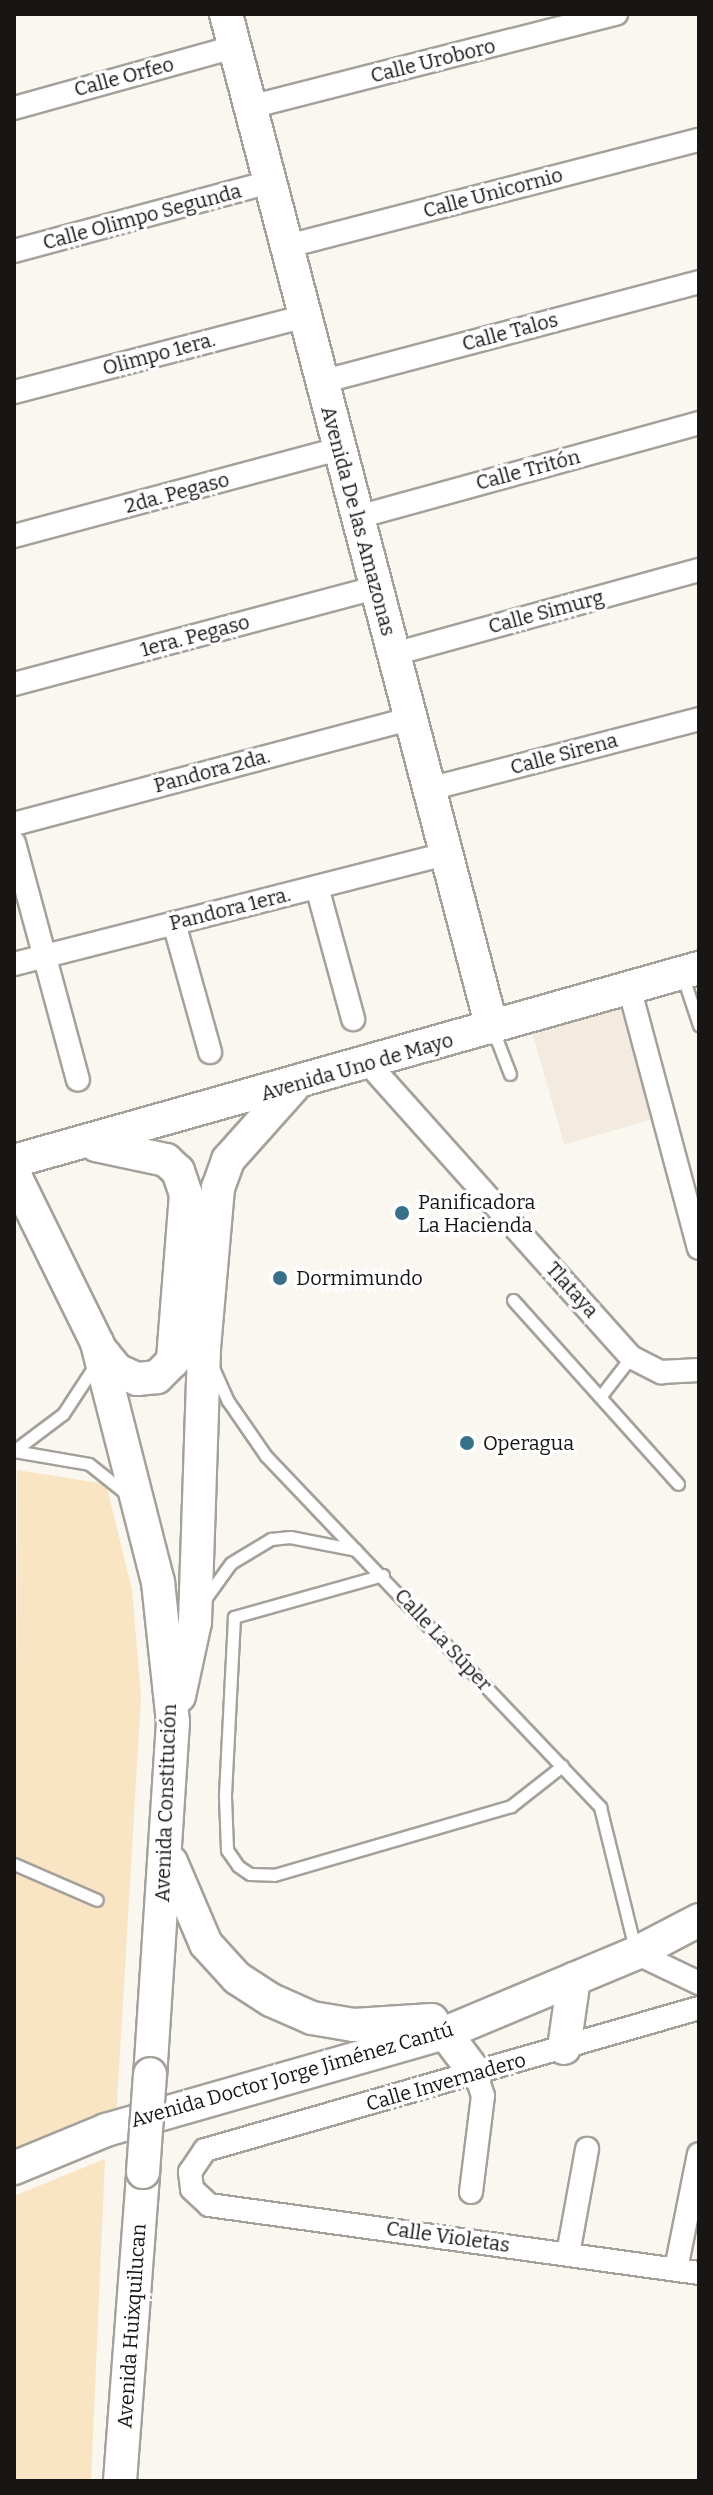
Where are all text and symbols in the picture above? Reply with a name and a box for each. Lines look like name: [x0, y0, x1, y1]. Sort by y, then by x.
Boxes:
street label: Calle Uroboro: [368, 34, 498, 88]
street label: Calle Orfeo: [72, 52, 176, 102]
street label: Calle Unicornio: [421, 163, 565, 223]
street label: Calle Olimpo Segunda: [40, 179, 244, 255]
street label: Calle Talos: [459, 308, 561, 356]
street label: Olimpo 1era.: [100, 327, 218, 381]
street label: Avenida De las Amazonas: [316, 404, 400, 638]
street label: Calle Tritón: [473, 445, 583, 495]
street label: 2da. Pegaso: [122, 468, 232, 518]
street label: Calle Simurg: [486, 585, 606, 639]
street label: 1era. Pegaso: [138, 610, 252, 662]
street label: Calle Sirena: [508, 728, 620, 780]
street label: Pandora 2da.: [151, 744, 273, 798]
street label: Pandora 1era.: [167, 882, 293, 936]
street label: Avenida Uno de Mayo: [258, 1028, 456, 1106]
place label: Panificadora La Hacienda: [418, 1190, 535, 1237]
marker: Panificadora La Hacienda: [393, 1204, 411, 1222]
street label: Tlataya: [541, 1257, 603, 1323]
place label: Dormimundo: [296, 1266, 423, 1290]
marker: Dormimundo: [271, 1269, 289, 1287]
place label: Operagua: [483, 1431, 574, 1455]
marker: Operagua: [458, 1434, 476, 1452]
street label: Calle La Súper: [389, 1584, 497, 1696]
street label: Avenida Constitución: [151, 1703, 181, 1903]
street label: Avenida Doctor Jorge Jiménez Cantú: [128, 2017, 456, 2133]
street label: Calle Invernadero: [363, 2048, 529, 2116]
street label: Calle Violetas: [385, 2216, 511, 2258]
street label: Avenida Huixquilucan: [113, 2223, 151, 2429]

